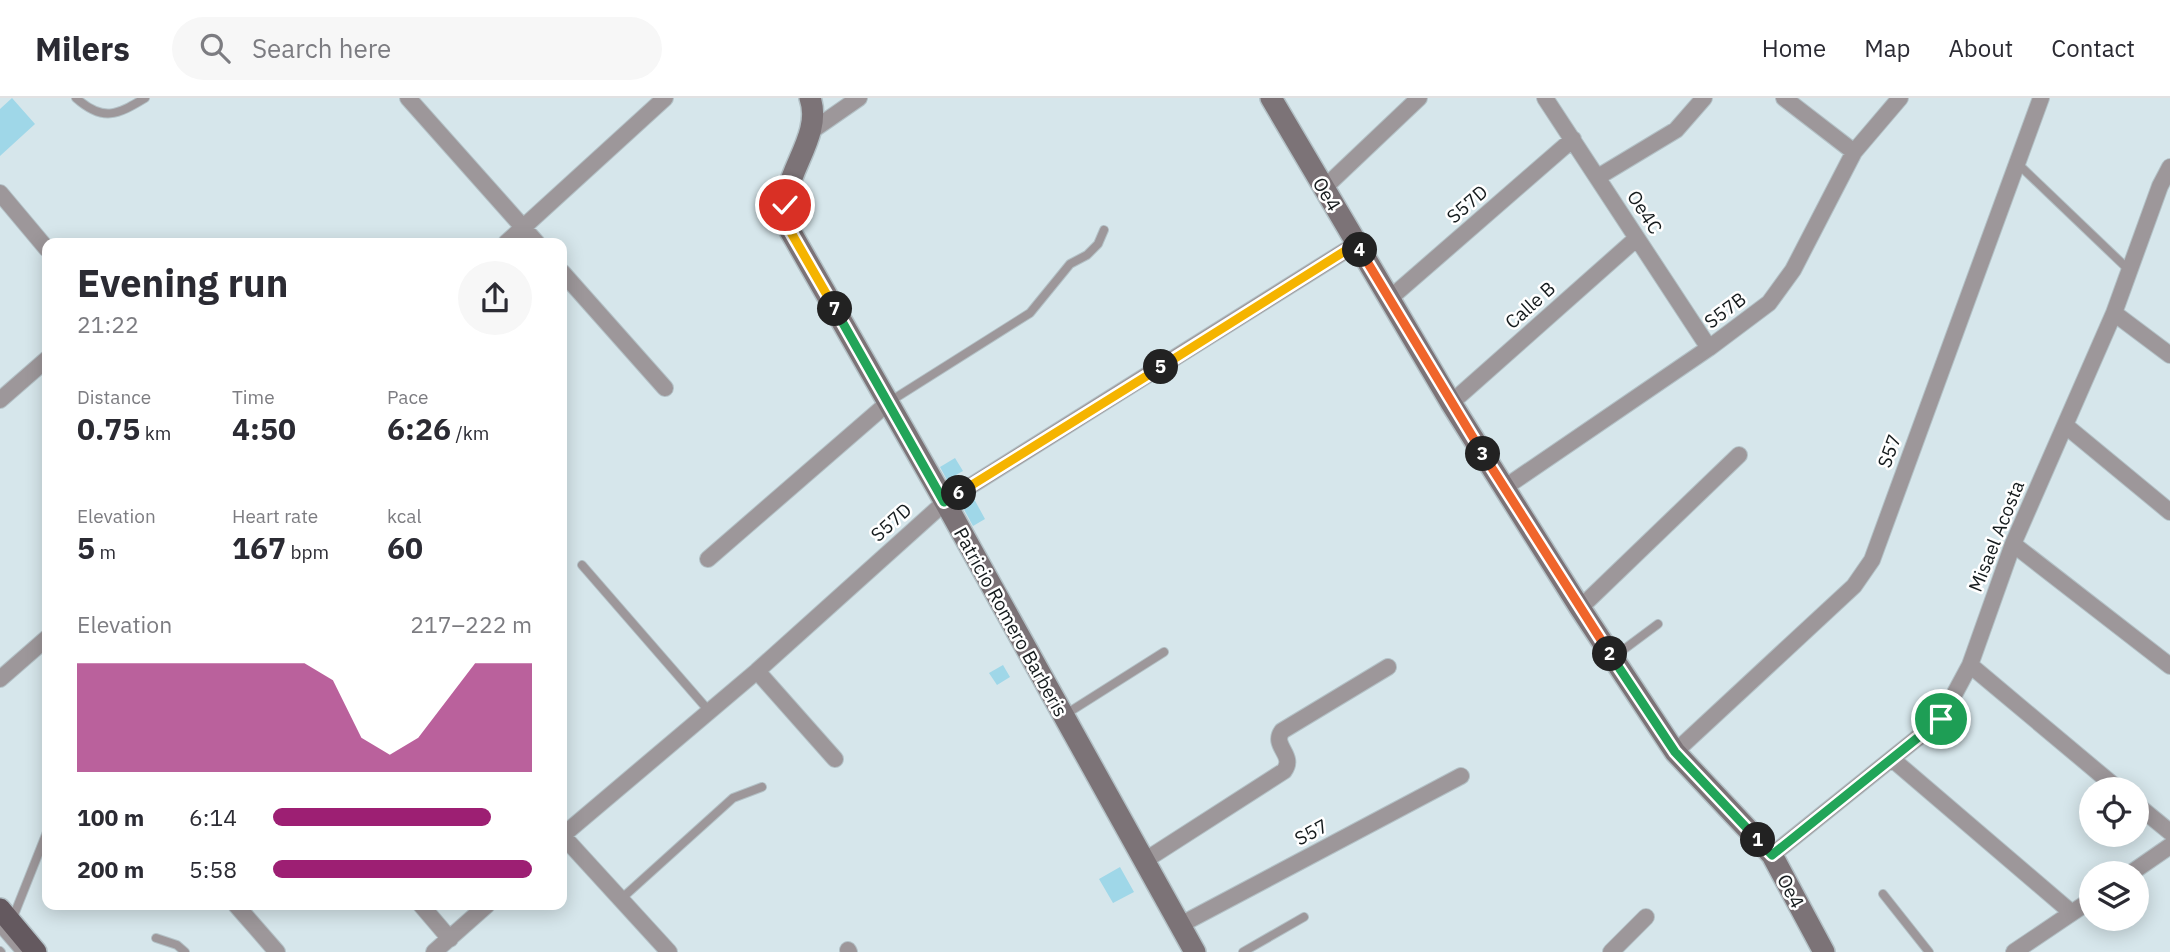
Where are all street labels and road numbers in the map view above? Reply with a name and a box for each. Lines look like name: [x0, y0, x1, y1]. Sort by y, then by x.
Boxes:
street label: Oe4: [1308, 173, 1346, 215]
street label: S57D: [1442, 180, 1492, 228]
street label: Oe4C: [1622, 186, 1668, 238]
street label: Calle B: [1500, 276, 1560, 334]
street label: S57B: [1699, 286, 1751, 334]
street label: S57: [1872, 431, 1906, 471]
street label: Misael Acosta: [1963, 477, 2029, 595]
street label: S57D: [866, 497, 916, 547]
street label: Patricio Romero Barberis: [949, 523, 1073, 721]
street label: S57: [1290, 813, 1332, 851]
street label: Oe4: [1772, 870, 1810, 912]

